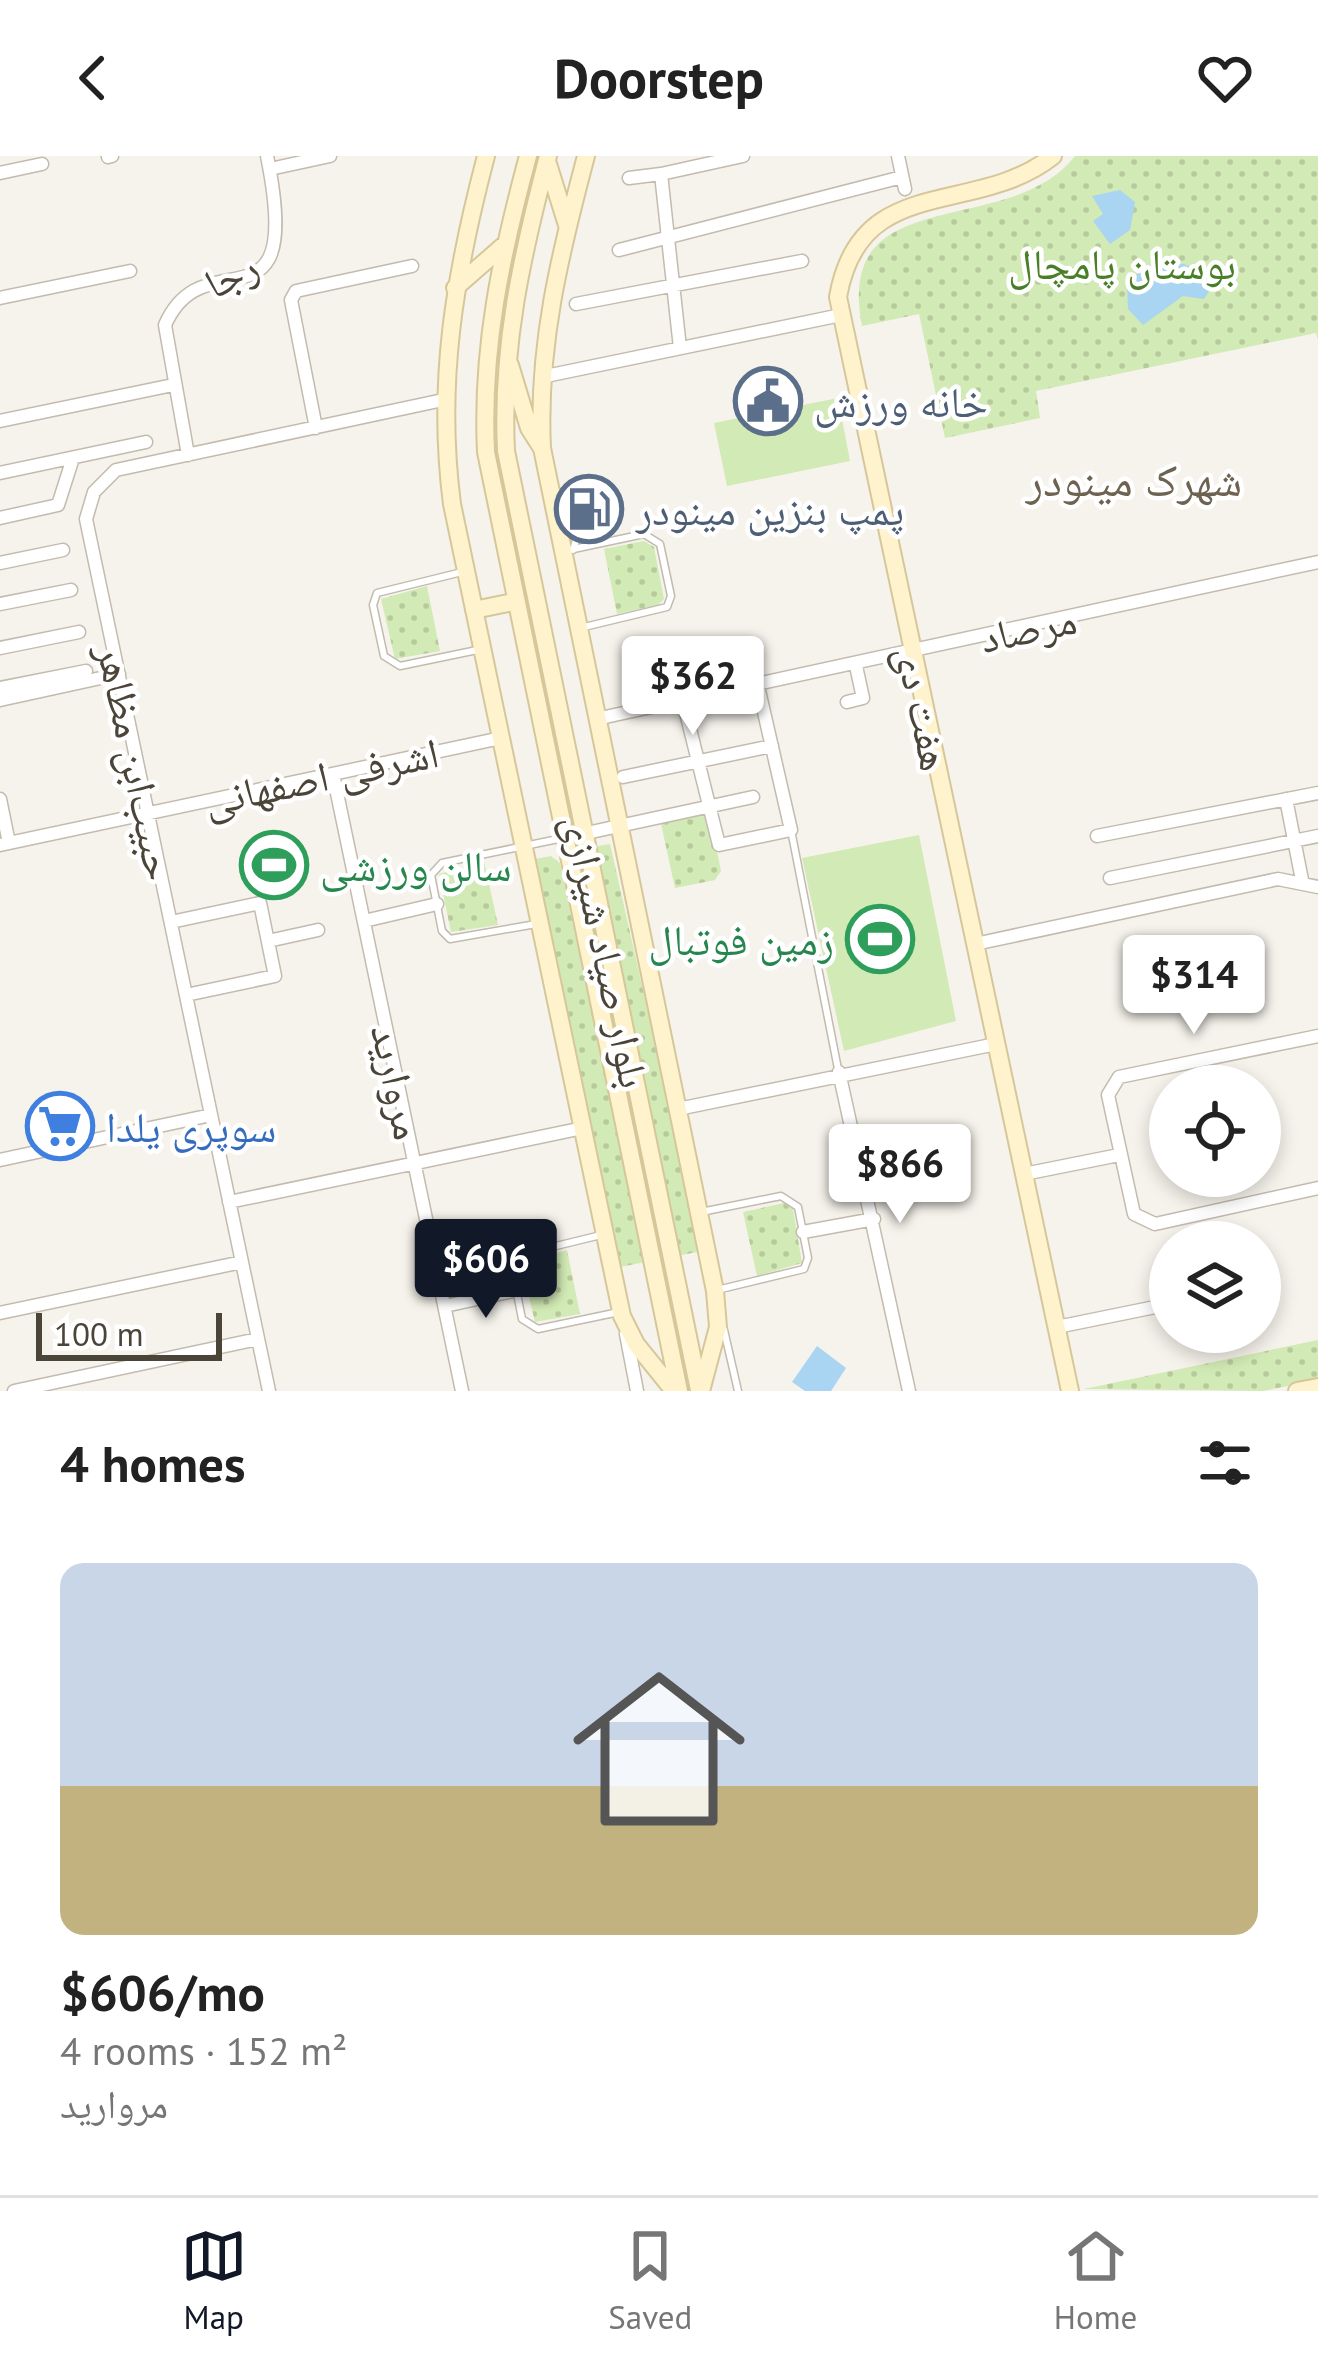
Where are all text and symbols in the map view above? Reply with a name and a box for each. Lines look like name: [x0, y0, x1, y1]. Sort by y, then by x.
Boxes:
text: Doorstep: [554, 43, 764, 113]
icon: back: [60, 45, 126, 111]
icon: heart: [1192, 45, 1258, 111]
park label: بوستان پامچال: [1008, 236, 1236, 291]
street label: رجا: [195, 238, 267, 310]
public building icon: خانه ورزش: [733, 366, 803, 436]
place label: خانه ورزش: [814, 374, 988, 429]
district label: شهرک مینودر: [1025, 450, 1242, 508]
fuel station icon: پمپ بنزین مینودر: [554, 474, 624, 544]
place label: پمپ بنزین مینودر: [635, 482, 904, 537]
street label: مرصاد: [975, 591, 1081, 665]
pin: $362: [622, 636, 764, 738]
street label: حبیب‌ابن مظاهر: [85, 638, 189, 885]
street label: هفت دی: [884, 640, 964, 776]
text: $362: [649, 649, 737, 700]
street label: اشرفی اصفهانی: [199, 724, 443, 828]
street label: بلوار صیاد شیرازی: [551, 809, 663, 1093]
sports icon: سالن ورزشی: [239, 830, 309, 900]
place label: سالن ورزشی: [320, 838, 512, 893]
sports icon: زمین فوتبال: [845, 904, 915, 974]
place label: زمین فوتبال: [648, 912, 834, 967]
pin: $314: [1123, 935, 1265, 1037]
text: $314: [1150, 948, 1238, 999]
street label: مروارید: [359, 1019, 437, 1145]
map controls: [1149, 1065, 1281, 1353]
button: locate: [1149, 1065, 1281, 1197]
supermarket icon: سوپری یلدا: [25, 1091, 95, 1161]
place label: سوپری یلدا: [106, 1099, 276, 1154]
pin: $866: [829, 1124, 971, 1226]
text: $866: [856, 1137, 944, 1188]
pin: $606: [415, 1219, 557, 1321]
button: layers: [1149, 1221, 1281, 1353]
text: $606: [442, 1232, 530, 1283]
scale bar: [36, 1307, 222, 1360]
text: 100 m: [54, 1312, 144, 1355]
text: 4 homes: [60, 1430, 246, 1496]
icon: filters: [1192, 1430, 1258, 1496]
icon: home: [551, 1641, 767, 1857]
text: $606/mo: [60, 1959, 265, 2025]
text: 4 rooms · 152 m²: [60, 2025, 347, 2076]
text: مروارید: [60, 2078, 168, 2129]
tab: Map: [181, 2223, 247, 2338]
tab: Saved: [608, 2223, 692, 2338]
tab: Home: [1054, 2223, 1137, 2338]

